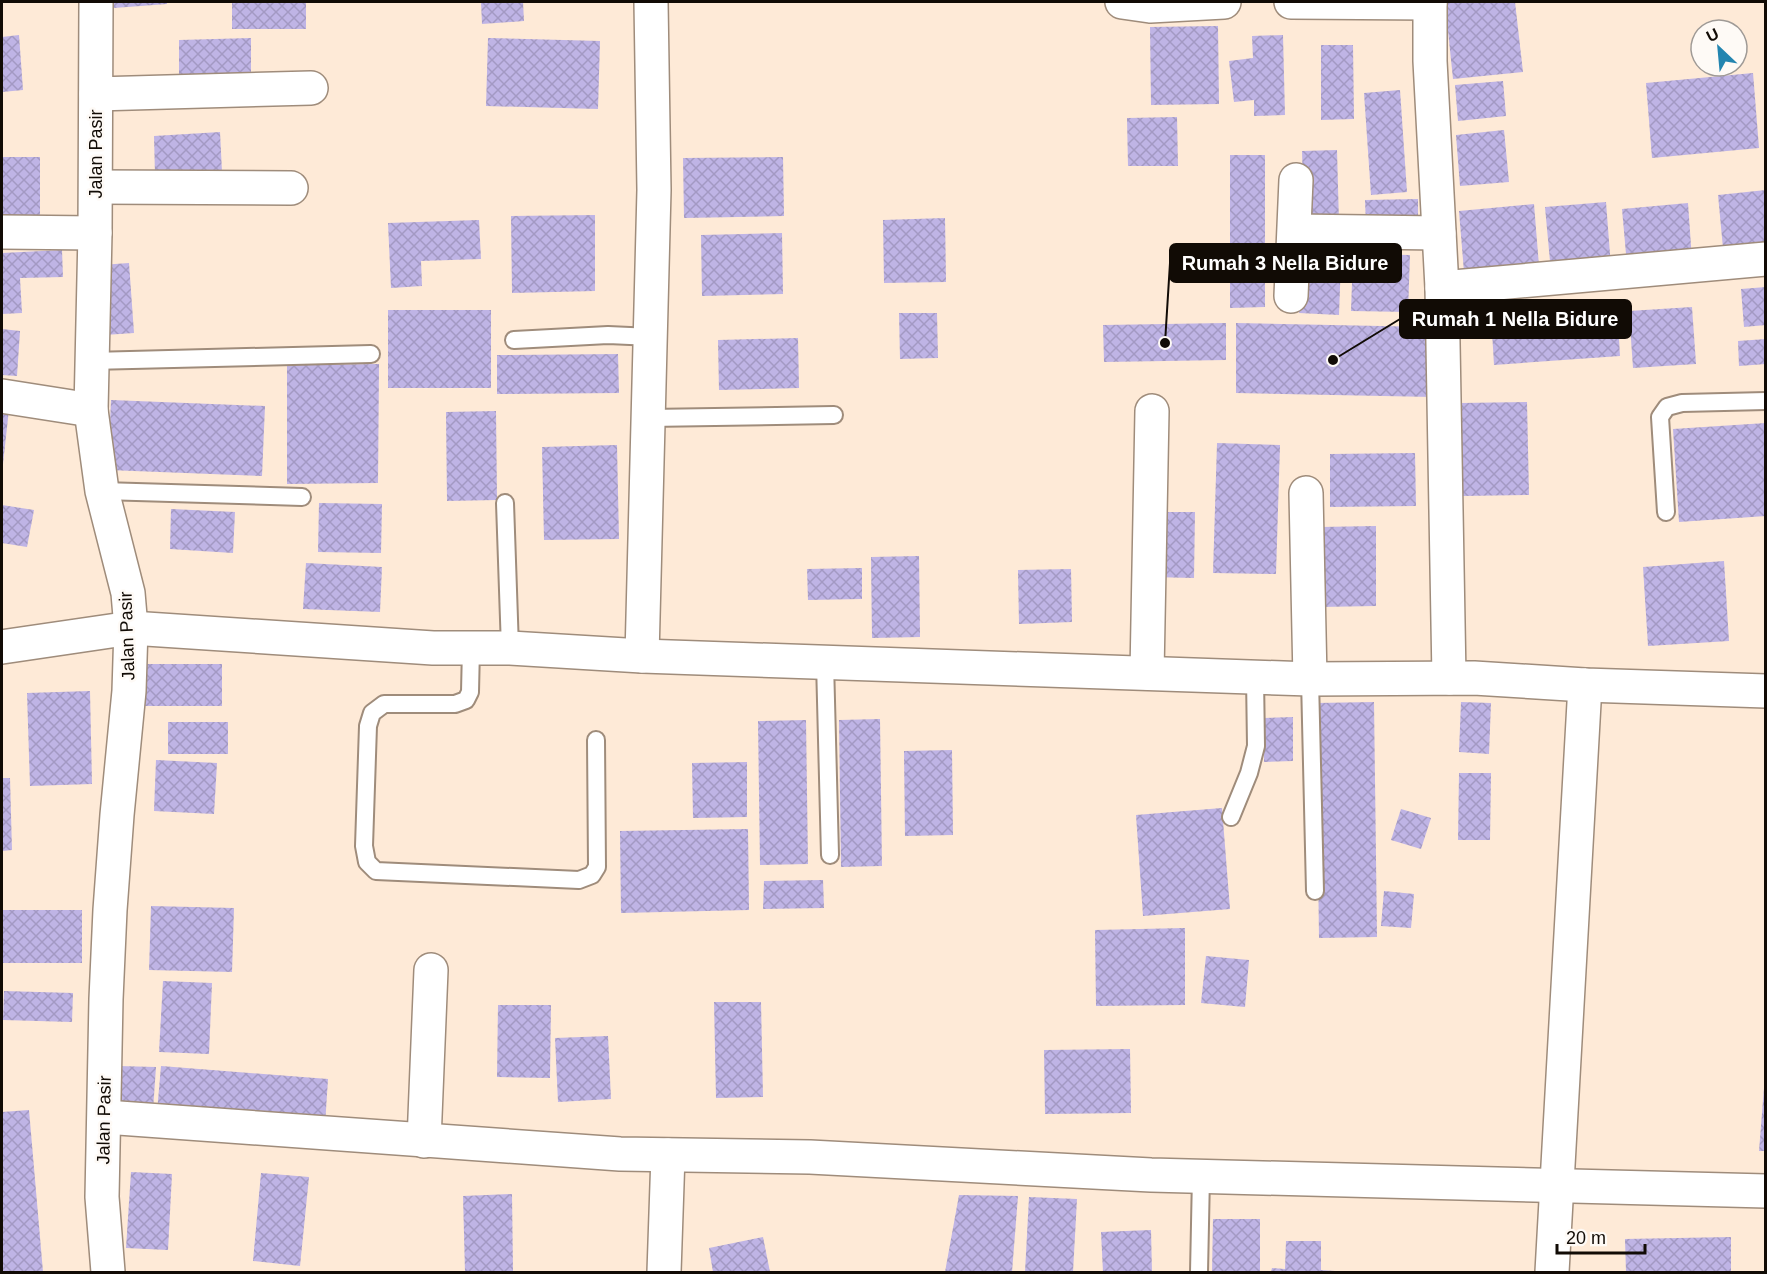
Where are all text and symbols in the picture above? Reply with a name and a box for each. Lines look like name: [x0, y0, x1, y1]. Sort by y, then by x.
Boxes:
north arrow: [1689, 18, 1749, 78]
text: U: [1704, 25, 1722, 45]
street label: Jalan Pasir: [86, 109, 106, 199]
callout: Rumah 3 Nella Bidure: [1170, 244, 1401, 282]
text: Rumah 3 Nella Bidure: [1182, 252, 1388, 274]
callout: Rumah 1 Nella Bidure: [1400, 300, 1631, 338]
text: Rumah 1 Nella Bidure: [1412, 308, 1618, 330]
street label: Jalan Pasir: [115, 591, 139, 681]
street label: Jalan Pasir: [93, 1075, 115, 1165]
scale bar: [1557, 1217, 1646, 1255]
text: 20 m: [1566, 1228, 1606, 1248]

